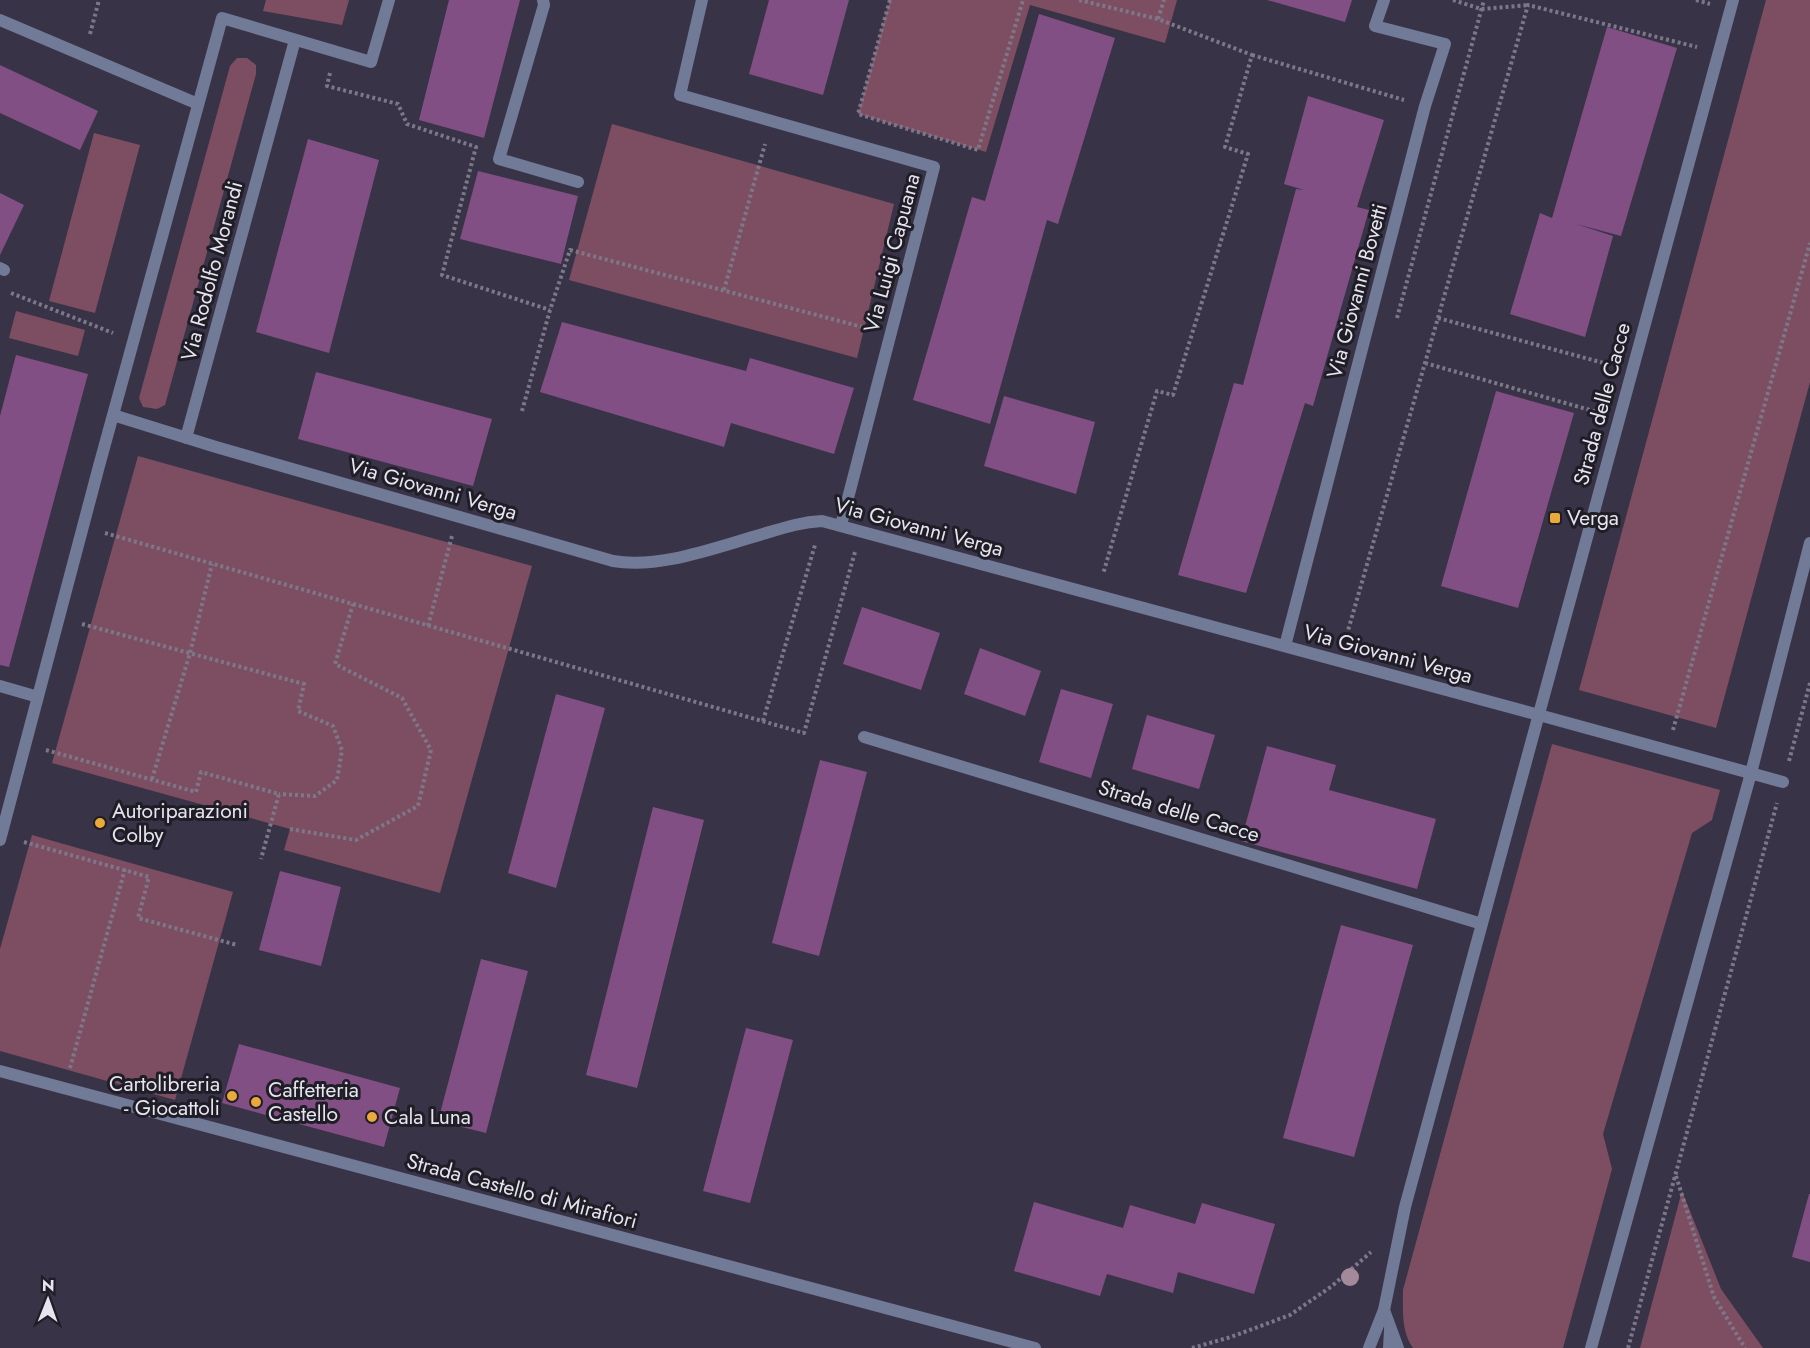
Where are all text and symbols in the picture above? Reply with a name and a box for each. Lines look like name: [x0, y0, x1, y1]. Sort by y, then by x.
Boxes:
street label: Via Luigi Capuana: [856, 170, 928, 336]
street label: Via Rodolfo Morandi: [174, 178, 250, 364]
street label: Via Giovanni Bovetti: [1319, 200, 1395, 382]
street label: Strada delle Cacce: [1566, 319, 1638, 489]
street label: Via Giovanni Verga: [345, 451, 521, 527]
street label: Via Giovanni Verga: [831, 490, 1007, 564]
place label: Verga: [1567, 503, 1619, 533]
marker: Verga: [1548, 511, 1562, 525]
street label: Via Giovanni Verga: [1300, 617, 1476, 691]
street label: Strada delle Cacce: [1095, 772, 1263, 850]
place label: Autoriparazioni Colby: [112, 796, 248, 850]
marker: Autoriparazioni Colby: [93, 816, 107, 830]
place label: Cartolibreria - Giocattoli: [109, 1069, 220, 1123]
place label: Caffetteria Castello: [268, 1075, 359, 1129]
marker: Cartolibreria - Giocattoli: [225, 1089, 239, 1103]
marker: Caffetteria Castello: [249, 1095, 263, 1109]
place label: Cala Luna: [384, 1102, 471, 1132]
marker: Cala Luna: [365, 1110, 379, 1124]
street label: Strada Castello di Mirafiori: [403, 1146, 641, 1236]
north arrow: [18, 1270, 78, 1330]
text: N: [42, 1274, 55, 1297]

